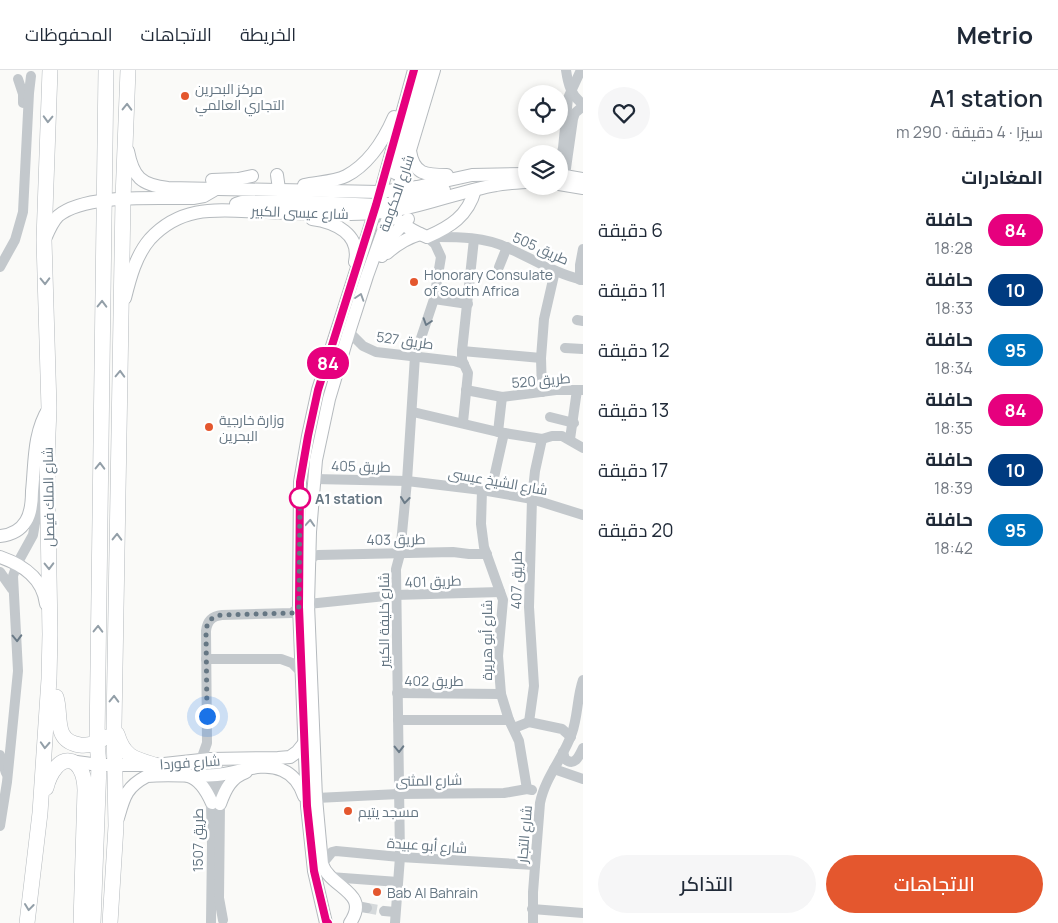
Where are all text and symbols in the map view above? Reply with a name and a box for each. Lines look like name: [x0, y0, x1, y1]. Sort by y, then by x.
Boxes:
text: Metrio: [956, 18, 1033, 51]
text: المحفوظات: [25, 22, 113, 46]
text: الاتجاهات: [141, 22, 212, 46]
text: الخريطة: [240, 22, 296, 46]
place label: مركز البحرين التجاري العالمي: [195, 79, 285, 117]
text: A1 station: [930, 81, 1043, 114]
map controls: [518, 85, 568, 195]
button: locate: [518, 85, 568, 135]
button: heart: [598, 87, 650, 139]
marker: مركز البحرين التجاري العالمي: [179, 90, 191, 102]
one-way arrow: [122, 103, 132, 110]
one-way arrow: [43, 115, 53, 123]
text: سيرًا · 4 دقيقة · 290 m: [896, 121, 1043, 143]
button: layers: [518, 145, 568, 195]
street label: شارع الحكومة: [374, 152, 418, 234]
text: المغادرات: [961, 164, 1043, 190]
street label: شارع عيسى الكبير: [250, 201, 349, 223]
text: حافلة: [925, 206, 973, 232]
text: 6 دقيقة: [598, 217, 663, 243]
text: 84: [1005, 218, 1026, 242]
street label: طريق 505: [510, 227, 572, 269]
text: 18:28: [934, 237, 973, 259]
place label: Honorary Consulate of South Africa: [424, 265, 553, 300]
text: حافلة: [925, 266, 973, 292]
marker: Honorary Consulate of South Africa: [408, 276, 420, 288]
one-way arrow: [40, 277, 51, 285]
text: 11 دقيقة: [598, 277, 666, 303]
text: 10: [1006, 278, 1025, 302]
one-way arrow: [355, 294, 365, 302]
text: 18:33: [935, 297, 973, 319]
one-way arrow: [97, 300, 108, 308]
one-way arrow: [422, 317, 432, 325]
text: حافلة: [925, 326, 973, 352]
street label: طريق 527: [375, 327, 435, 353]
text: 12 دقيقة: [598, 337, 669, 363]
text: 95: [1005, 338, 1026, 362]
line badge: 84: [306, 347, 350, 379]
text: 84: [317, 351, 339, 375]
text: 18:34: [934, 357, 973, 379]
street label: طريق 520: [511, 368, 571, 392]
one-way arrow: [115, 370, 126, 378]
text: حافلة: [925, 386, 973, 412]
text: 13 دقيقة: [598, 397, 669, 423]
text: 84: [1005, 398, 1026, 422]
place label: وزارة خارجية البحرين: [219, 410, 284, 445]
text: 18:35: [935, 417, 973, 439]
marker: وزارة خارجية البحرين: [203, 421, 215, 433]
text: حافلة: [925, 446, 973, 472]
street label: شارع الملك فيصل: [38, 447, 58, 547]
street label: طريق 405: [331, 456, 391, 476]
text: 17 دقيقة: [598, 457, 668, 483]
text: 10: [1006, 458, 1025, 482]
one-way arrow: [95, 462, 106, 470]
street label: شارع الشيخ عيسى: [447, 463, 549, 499]
text: 18:39: [934, 477, 973, 499]
marker: A1 station: [289, 487, 311, 509]
place label: A1 station: [315, 489, 382, 508]
one-way arrow: [400, 496, 411, 504]
text: حافلة: [925, 506, 973, 532]
text: 20 دقيقة: [598, 517, 674, 543]
text: 95: [1005, 518, 1026, 542]
one-way arrow: [305, 519, 316, 527]
street label: طريق 403: [366, 529, 426, 549]
one-way arrow: [112, 532, 122, 540]
text: 18:42: [934, 537, 973, 559]
street label: طريق 407: [506, 551, 526, 609]
one-way arrow: [44, 562, 54, 570]
street label: طريق 401: [404, 571, 462, 591]
street label: شارع خليفة الكبير: [374, 572, 393, 669]
street label: شارع أبو هريرة: [477, 600, 496, 680]
one-way arrow: [93, 625, 104, 633]
one-way arrow: [11, 634, 22, 642]
street label: طريق 402: [404, 671, 464, 690]
one-way arrow: [109, 695, 120, 703]
your location: [195, 704, 220, 729]
one-way arrow: [40, 742, 51, 750]
one-way arrow: [394, 746, 404, 753]
street label: شارع فوردا: [159, 750, 221, 774]
street label: شارع المثنى: [396, 770, 462, 790]
place label: مسجد يتيم: [358, 802, 419, 822]
street label: شارع التجار: [512, 804, 536, 865]
marker: مسجد يتيم: [342, 805, 354, 817]
street label: طريق 1507: [188, 808, 207, 872]
street label: شارع أبو عبيدة: [386, 833, 468, 857]
button: التذاكر: [598, 855, 816, 913]
button: الاتجاهات: [826, 855, 1043, 913]
place label: Bab Al Bahrain: [387, 883, 478, 902]
marker: Bab Al Bahrain: [371, 886, 383, 898]
one-way arrow: [24, 903, 35, 911]

